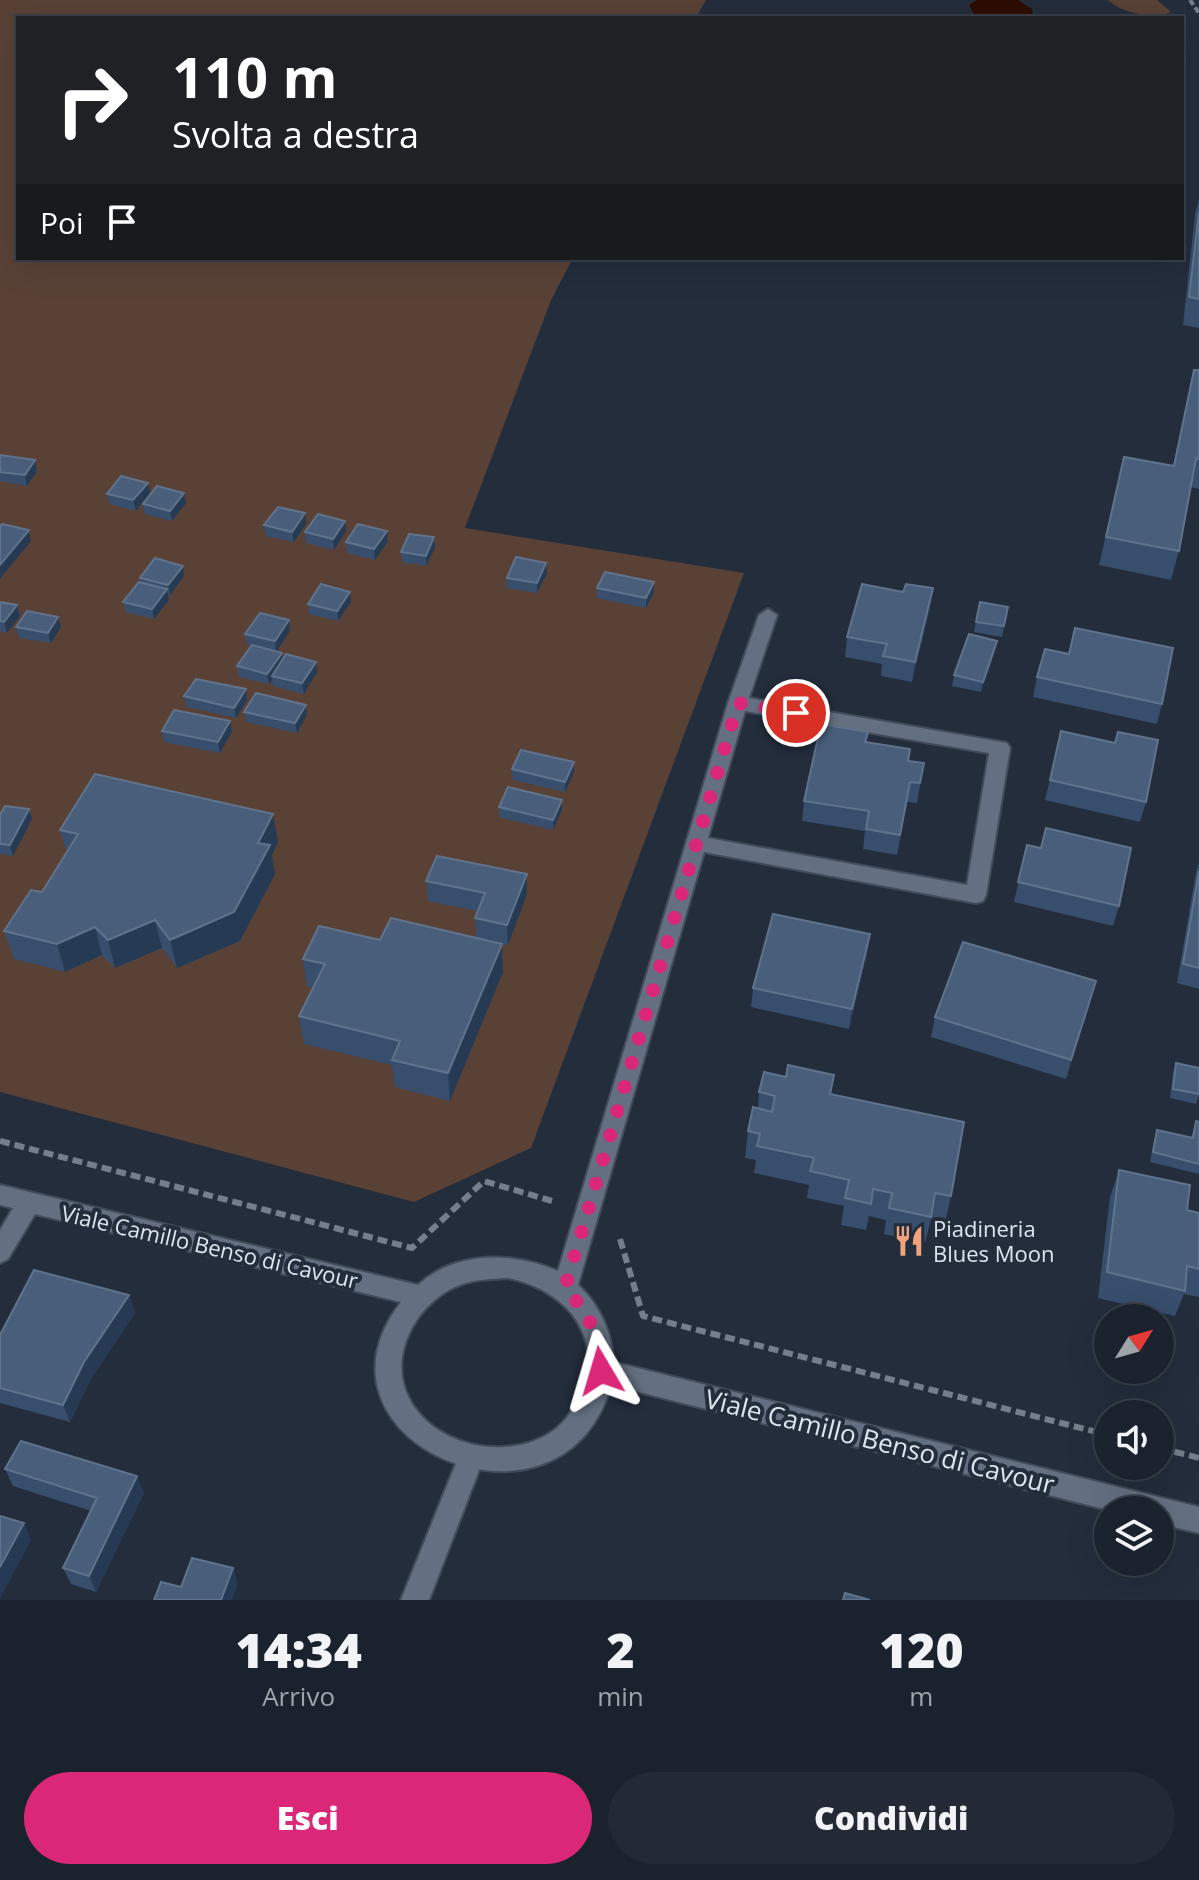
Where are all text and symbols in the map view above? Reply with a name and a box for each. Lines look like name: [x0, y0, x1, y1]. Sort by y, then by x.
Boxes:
text: 110 m: [172, 38, 338, 114]
icon: right: [40, 48, 144, 152]
text: Svolta a destra: [172, 110, 419, 159]
icon: arrive: [100, 200, 144, 244]
text: Poi: [40, 202, 84, 243]
pin: [762, 679, 830, 747]
icon: arrive: [774, 691, 818, 735]
street label: Viale Camillo Benso di Cavour: [59, 1197, 361, 1295]
place label: Piadineria Blues Moon: [933, 1213, 1055, 1268]
restaurant icon: Piadineria Blues Moon: [892, 1224, 926, 1258]
north arrow: [1094, 1304, 1174, 1384]
map controls: [1094, 1304, 1174, 1576]
position arrow: [559, 1329, 643, 1413]
street label: Viale Camillo Benso di Cavour: [702, 1380, 1059, 1502]
button: sound: [1094, 1400, 1174, 1480]
button: layers: [1094, 1496, 1174, 1576]
text: 14:34: [235, 1617, 362, 1682]
text: 2: [606, 1617, 635, 1682]
text: 120: [879, 1617, 964, 1682]
text: Arrivo: [262, 1678, 335, 1714]
text: min: [597, 1678, 644, 1714]
text: m: [909, 1678, 933, 1714]
button: Esci: [24, 1772, 592, 1864]
button: Condividi: [608, 1772, 1175, 1864]

